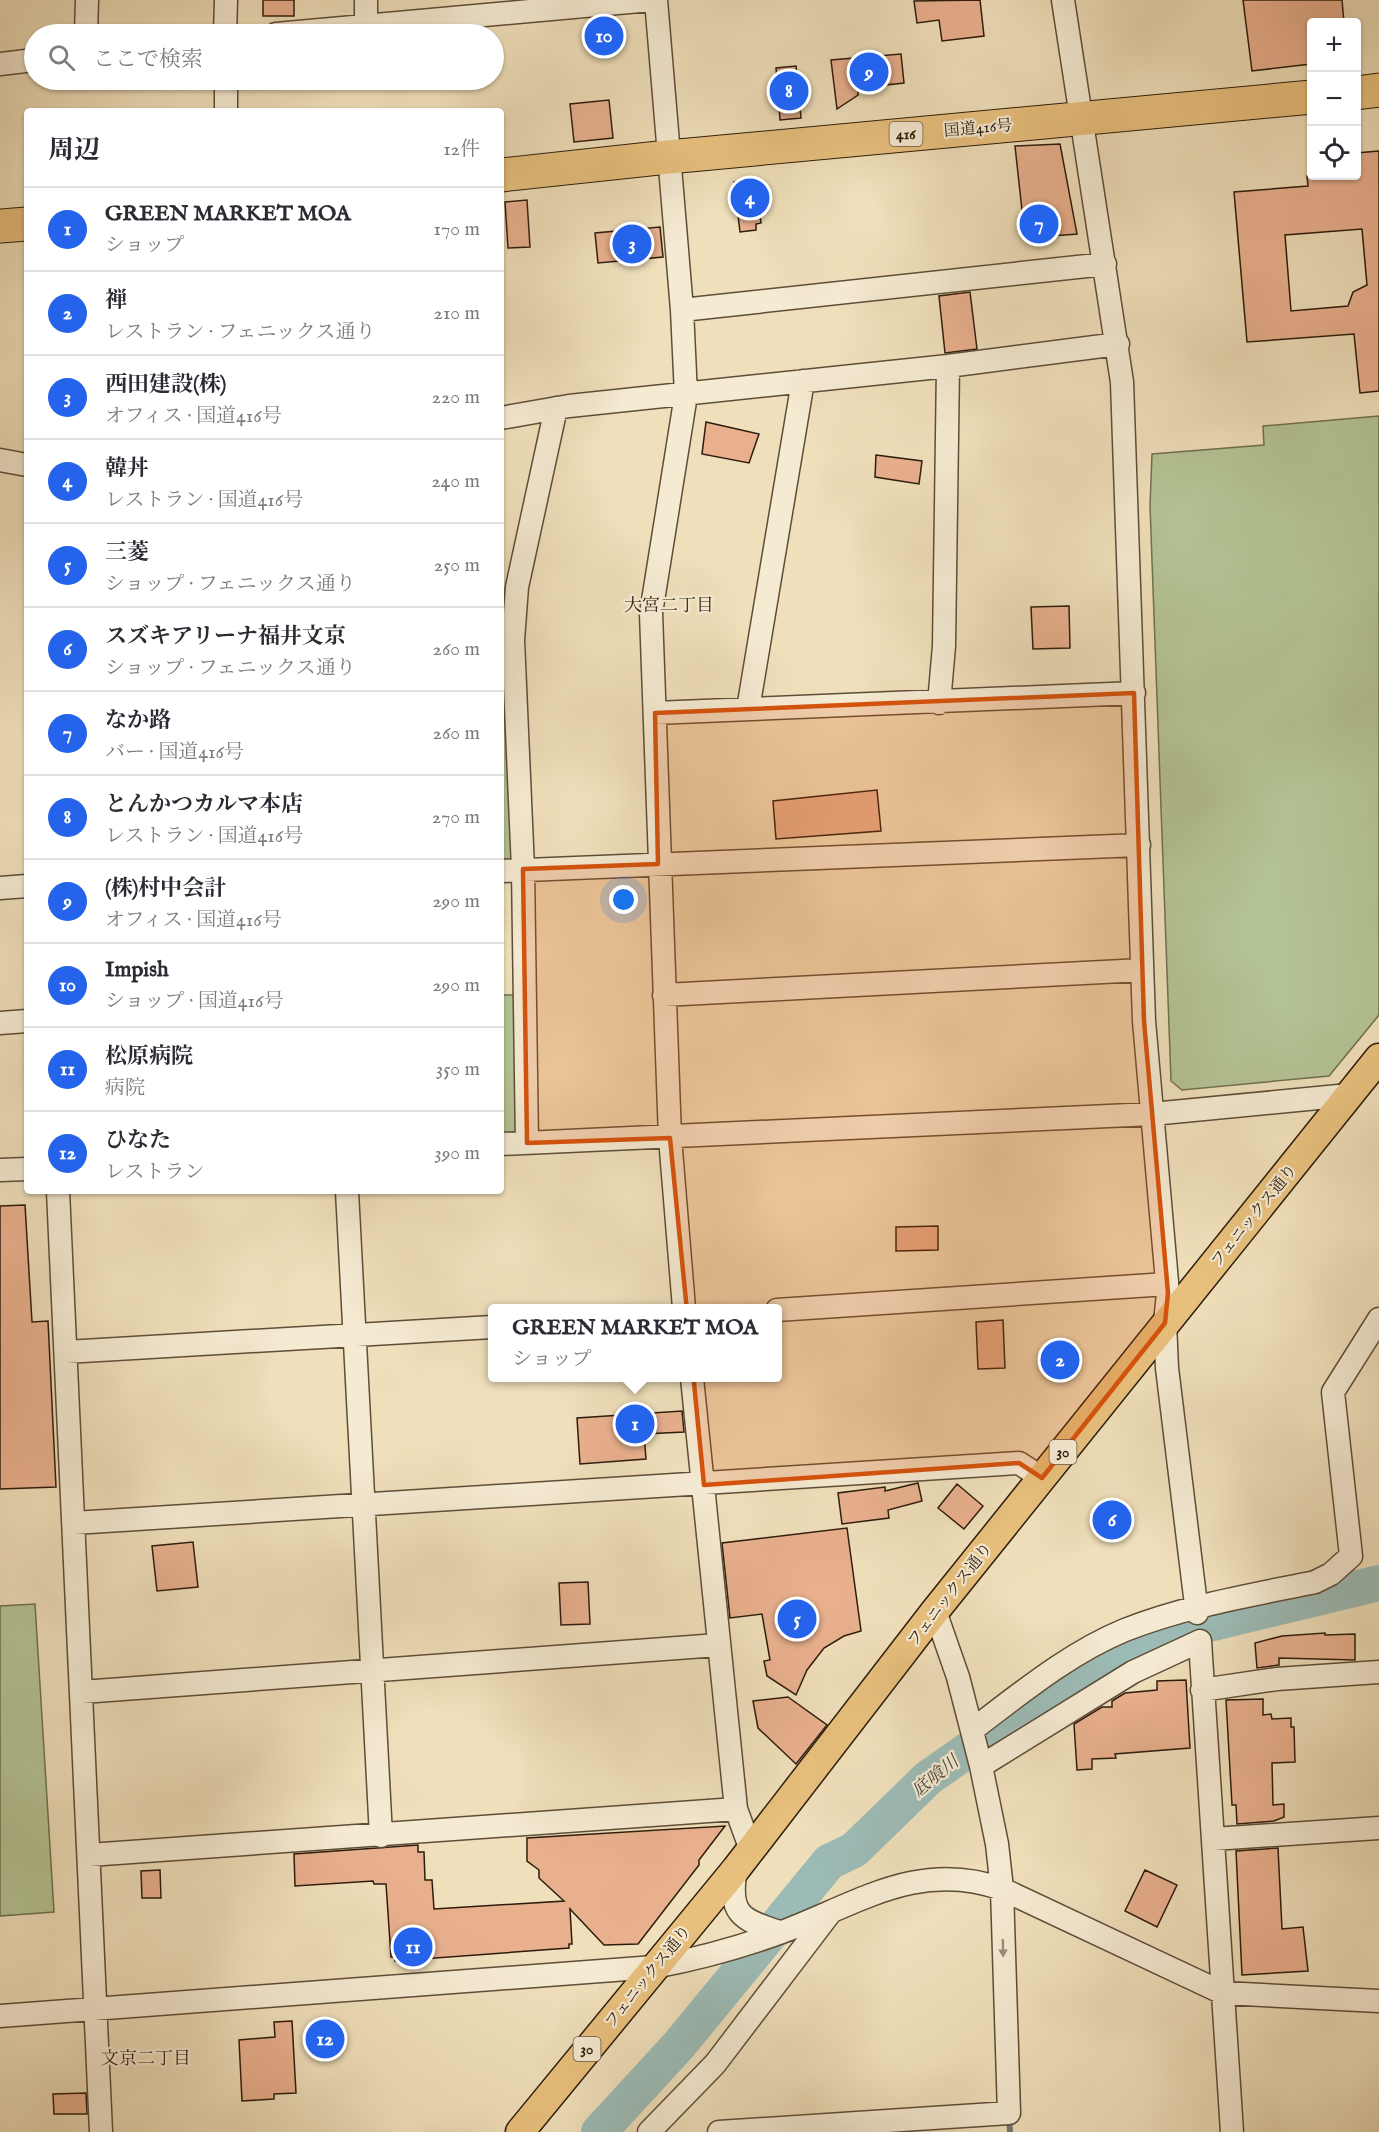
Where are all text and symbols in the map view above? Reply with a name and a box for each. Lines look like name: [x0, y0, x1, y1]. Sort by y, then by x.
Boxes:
pin: 10: [584, 14, 624, 58]
map controls: [1307, 18, 1361, 180]
button: +: [1307, 18, 1361, 72]
search box: [24, 24, 504, 90]
icon: search: [45, 41, 78, 74]
text: ここで検索: [93, 46, 203, 74]
pin: 9: [850, 50, 888, 94]
pin: 8: [770, 68, 808, 113]
button: −: [1307, 72, 1361, 126]
street label: 国道416号: [943, 116, 1013, 142]
road number: 416: [890, 122, 922, 146]
button: locate: [1307, 126, 1361, 180]
text: 周辺: [48, 134, 100, 167]
text: 12件: [443, 137, 480, 162]
pin: 4: [730, 176, 770, 220]
text: GREEN MARKET MOA: [105, 200, 351, 228]
pin: 7: [1020, 202, 1058, 246]
text: 1: [64, 217, 71, 242]
text: 170 m: [434, 217, 480, 242]
pin: 3: [612, 222, 652, 266]
text: ショップ: [105, 233, 185, 258]
text: 禅: [105, 287, 127, 315]
text: 2: [63, 301, 72, 326]
text: 210 m: [434, 301, 480, 326]
text: レストラン · フェニックス通り: [105, 320, 376, 345]
text: 西田建設(株): [105, 371, 226, 399]
text: 3: [64, 385, 71, 410]
text: 220 m: [432, 385, 480, 410]
text: オフィス · 国道416号: [105, 404, 282, 429]
text: 韓丼: [105, 455, 149, 483]
text: 4: [63, 469, 72, 494]
text: 240 m: [431, 469, 480, 494]
text: レストラン · 国道416号: [105, 488, 303, 513]
text: 三菱: [105, 539, 149, 567]
text: 5: [64, 553, 71, 578]
text: 250 m: [434, 553, 480, 578]
text: ショップ · フェニックス通り: [105, 572, 356, 597]
district label: 大宮二丁目: [624, 595, 714, 618]
text: スズキアリーナ福井文京: [105, 623, 346, 651]
text: 6: [63, 637, 72, 662]
text: 260 m: [433, 637, 480, 662]
text: ショップ · フェニックス通り: [105, 656, 356, 681]
text: なか路: [105, 707, 171, 735]
text: 7: [63, 721, 72, 746]
text: 260 m: [433, 721, 480, 746]
text: バー · 国道416号: [105, 740, 244, 765]
text: とんかつカルマ本店: [105, 791, 303, 819]
text: 8: [64, 805, 71, 830]
text: 270 m: [432, 805, 480, 830]
text: レストラン · 国道416号: [105, 824, 303, 849]
text: (株)村中会計: [105, 875, 226, 903]
your location: [609, 885, 638, 914]
text: 9: [63, 889, 72, 914]
text: 290 m: [432, 889, 480, 914]
text: オフィス · 国道416号: [105, 908, 282, 933]
text: Impish: [105, 956, 169, 984]
text: 10: [59, 973, 76, 998]
text: 290 m: [432, 973, 480, 998]
text: ショップ · 国道416号: [105, 989, 283, 1014]
text: 松原病院: [105, 1043, 193, 1071]
text: 11: [60, 1057, 75, 1082]
text: 350 m: [436, 1057, 480, 1082]
text: 病院: [105, 1076, 145, 1101]
text: ひなた: [105, 1127, 171, 1155]
text: 12: [59, 1141, 76, 1166]
text: 390 m: [434, 1141, 480, 1166]
text: レストラン: [105, 1160, 204, 1185]
street label: フェニックス通り: [1207, 1161, 1302, 1272]
popup: [488, 1304, 782, 1382]
text: GREEN MARKET MOA: [512, 1314, 758, 1342]
pin: 2: [1040, 1338, 1080, 1382]
text: ショップ: [512, 1347, 592, 1372]
pin: 1: [616, 1402, 654, 1446]
road number: 30: [1050, 1440, 1076, 1464]
pin: 6: [1092, 1498, 1132, 1543]
street label: フェニックス通り: [904, 1539, 997, 1651]
pin: 5: [778, 1596, 816, 1642]
water label: 底喰川: [908, 1750, 966, 1803]
street label: フェニックス通り: [601, 1922, 696, 2033]
pin: 11: [394, 1924, 432, 1970]
one-way arrow: [998, 1938, 1007, 1957]
pin: 12: [306, 2016, 344, 2062]
road number: 30: [574, 2037, 600, 2061]
district label: 文京二丁目: [101, 2048, 191, 2071]

